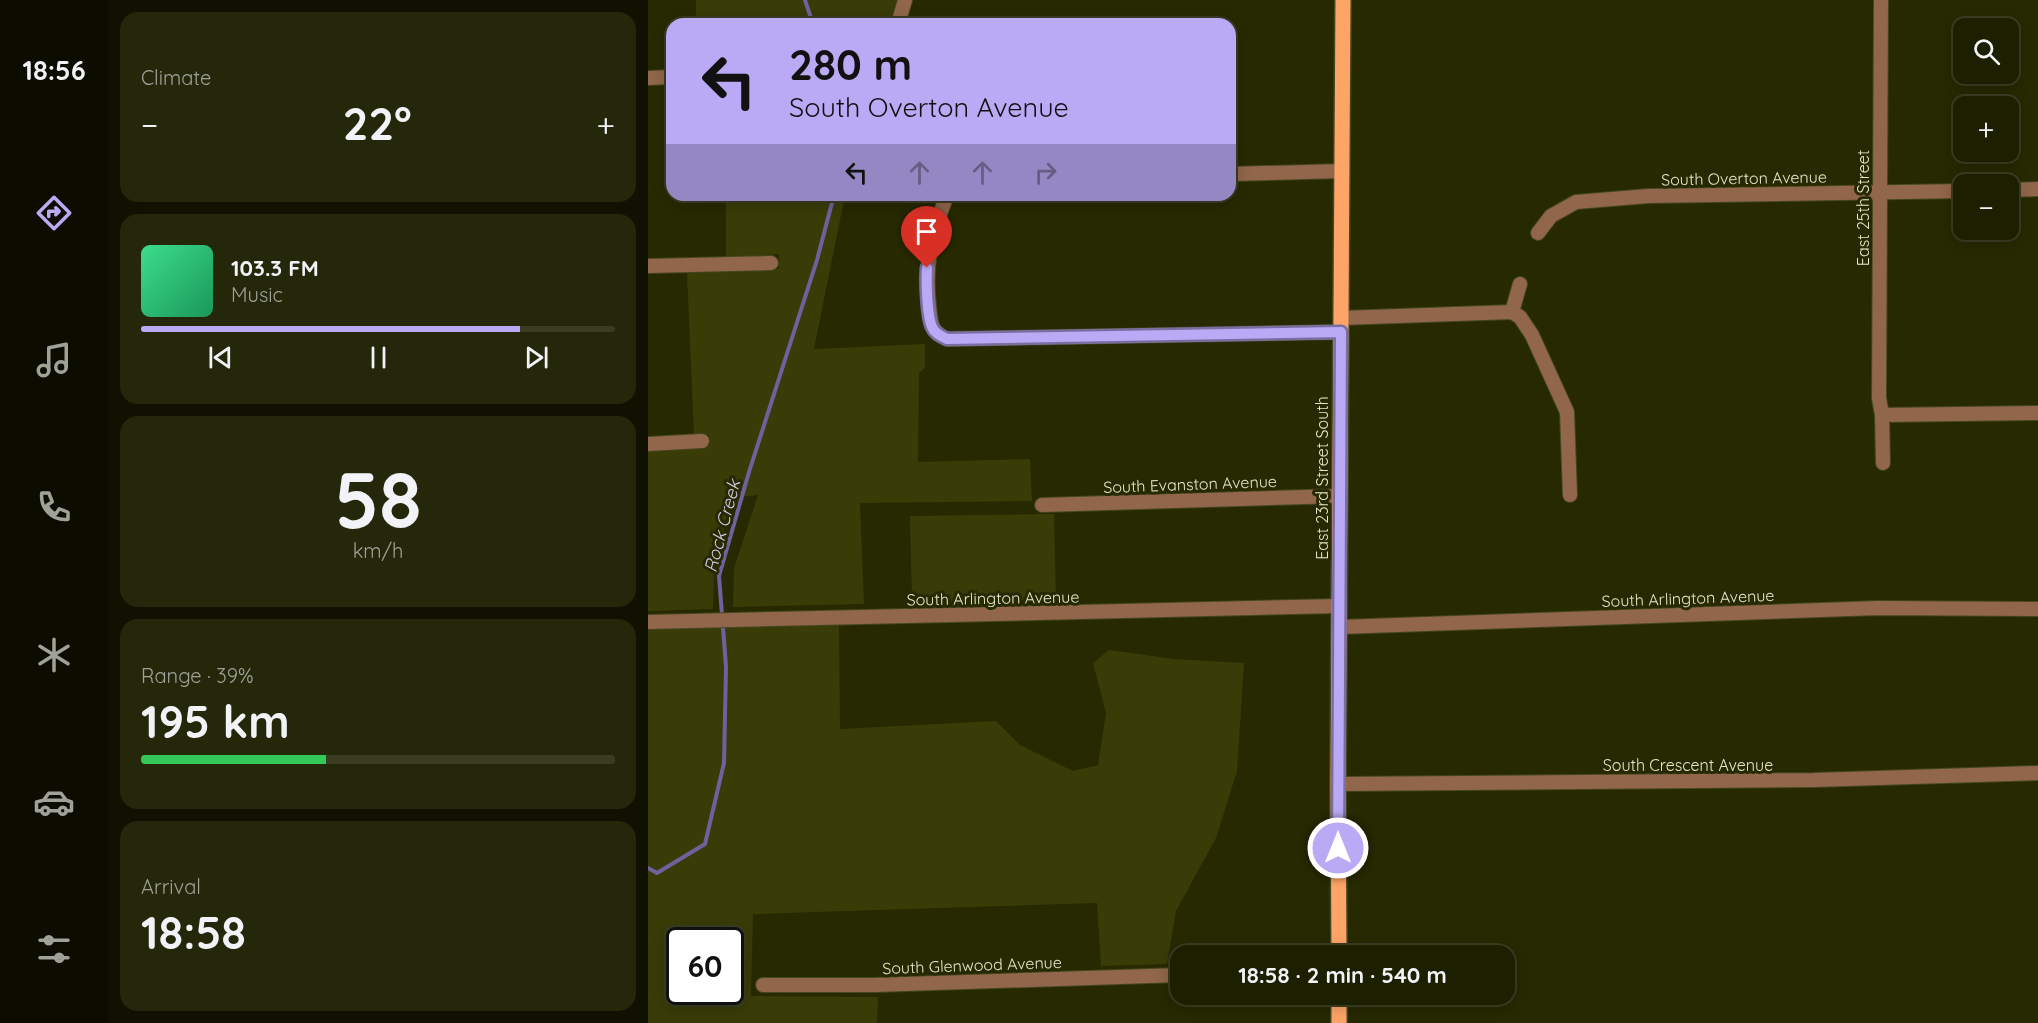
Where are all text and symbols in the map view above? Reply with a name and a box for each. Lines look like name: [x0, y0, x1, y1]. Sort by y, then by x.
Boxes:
map controls: [1953, 18, 2019, 240]
button: search: [1953, 18, 2019, 84]
text: 280 m: [789, 38, 912, 91]
icon: left: [690, 42, 768, 120]
text: 18:56: [22, 53, 86, 87]
text: Climate: [141, 65, 211, 90]
text: South Overton Avenue: [789, 90, 1069, 124]
text: 22°: [343, 95, 412, 151]
button: +: [1953, 96, 2019, 162]
text: −: [141, 104, 158, 145]
text: +: [596, 104, 615, 145]
street label: East 25th Street: [1853, 150, 1873, 266]
icon: left: [840, 156, 873, 189]
icon: ahead: [903, 156, 936, 189]
icon: ahead: [966, 156, 999, 189]
icon: right: [1029, 156, 1062, 189]
street label: South Overton Avenue: [1661, 167, 1827, 189]
button: −: [1953, 174, 2019, 240]
icon: directions: [33, 192, 75, 234]
pin: [901, 206, 952, 268]
icon: arrive: [910, 215, 943, 248]
text: 103.3 FM: [231, 254, 319, 282]
text: Music: [231, 282, 283, 307]
icon: music: [33, 339, 75, 381]
icon: previous: [204, 341, 237, 374]
icon: pause: [362, 341, 395, 374]
icon: next: [520, 341, 553, 374]
street label: East 23rd Street South: [1312, 396, 1332, 560]
text: 58: [334, 450, 422, 548]
street label: South Evanston Avenue: [1103, 471, 1277, 497]
water label: Rock Creek: [699, 476, 746, 575]
icon: phone: [33, 486, 75, 528]
text: km/h: [353, 538, 403, 563]
street label: South Arlington Avenue: [1601, 585, 1775, 611]
street label: South Arlington Avenue: [906, 586, 1080, 610]
icon: climate: [33, 634, 75, 676]
text: Range · 39%: [141, 663, 254, 688]
text: 195 km: [141, 693, 290, 749]
street label: South Crescent Avenue: [1603, 755, 1773, 775]
icon: car: [33, 781, 75, 823]
position arrow: [1306, 816, 1370, 880]
text: Arrival: [141, 874, 201, 899]
text: 18:58: [141, 904, 246, 960]
speed limit sign: 60: [666, 927, 744, 1005]
icon: filters: [33, 928, 75, 970]
street label: South Glenwood Avenue: [882, 952, 1062, 978]
text: 18:58 · 2 min · 540 m: [1238, 961, 1447, 989]

